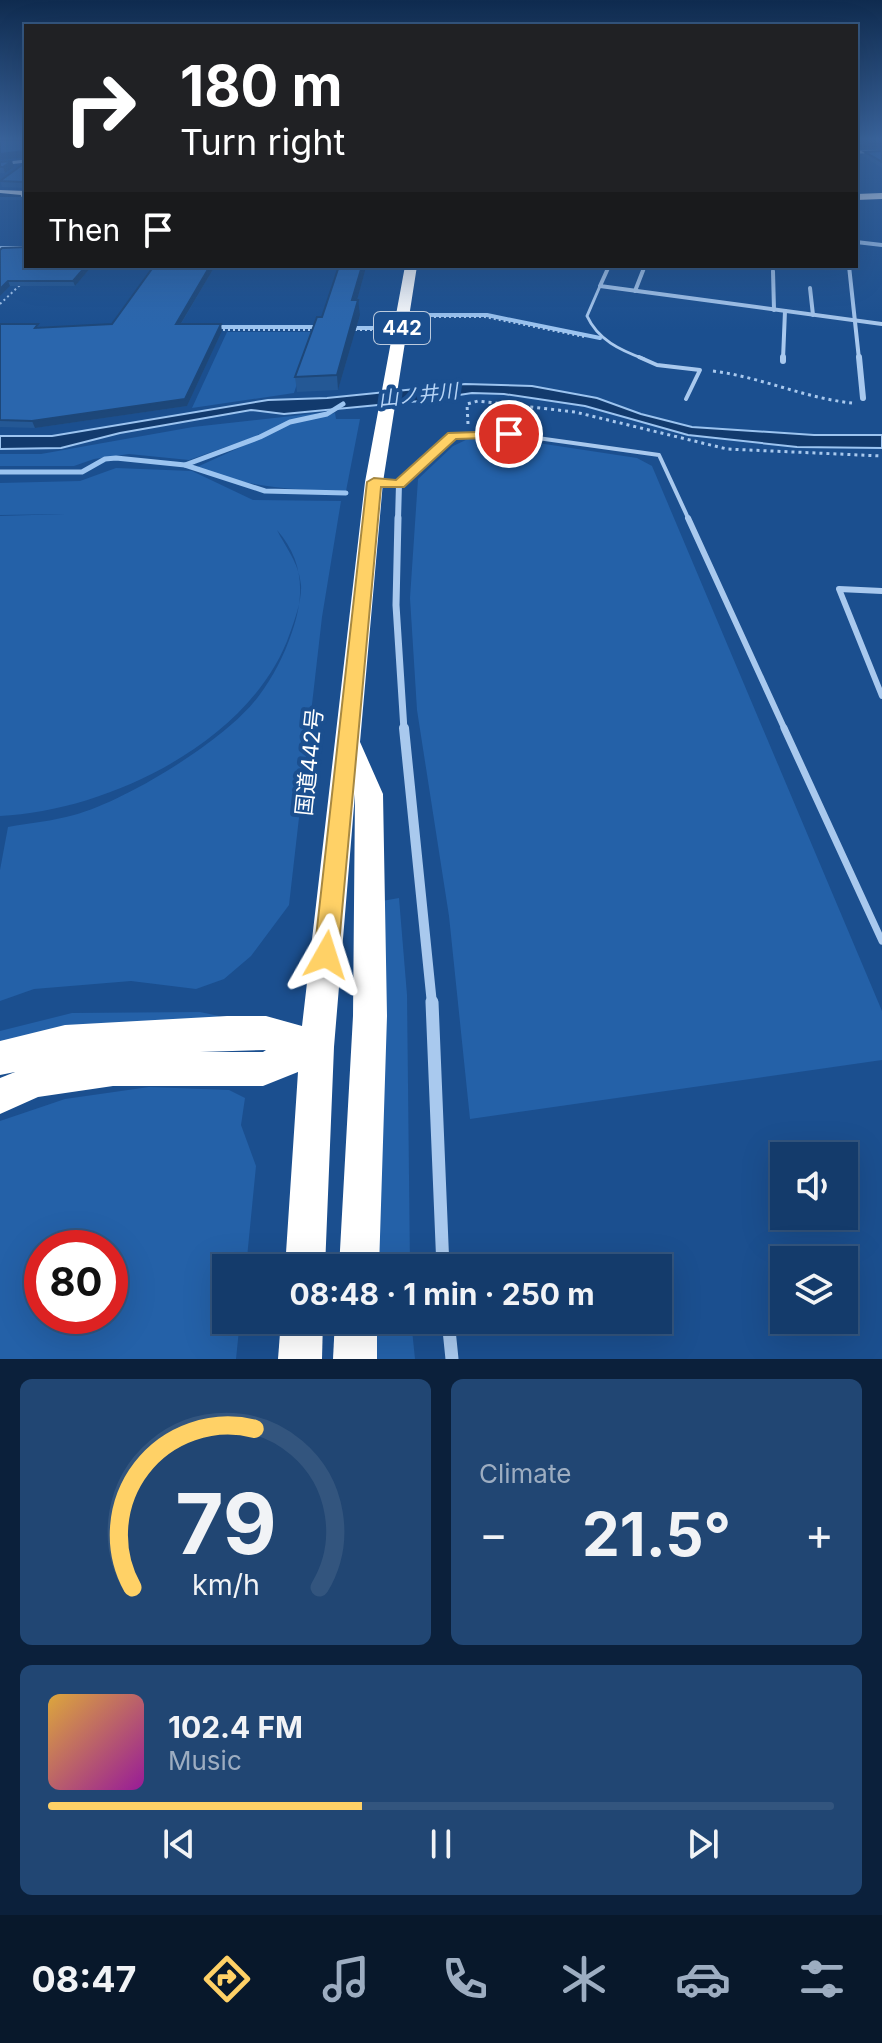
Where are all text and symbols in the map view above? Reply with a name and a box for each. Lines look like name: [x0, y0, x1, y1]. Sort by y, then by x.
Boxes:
text: 180 m: [180, 52, 343, 120]
icon: right: [48, 56, 152, 160]
text: Turn right: [180, 120, 345, 164]
icon: arrive: [136, 208, 180, 252]
text: Then: [48, 212, 120, 248]
road number: 442: [374, 312, 430, 344]
water label: 山ノ井川: [377, 379, 461, 411]
pin: [475, 400, 543, 468]
icon: arrive: [487, 412, 531, 456]
street label: 国道442号: [290, 707, 328, 817]
position arrow: [284, 913, 368, 997]
map controls: [770, 1142, 858, 1334]
button: sound: [770, 1142, 858, 1230]
speed limit sign: 80: [24, 1230, 128, 1334]
button: layers: [770, 1246, 858, 1334]
text: 08:48 · 1 min · 250 m: [289, 1276, 595, 1312]
text: Climate: [479, 1458, 571, 1489]
text: 79: [175, 1473, 276, 1574]
text: 21.5°: [582, 1498, 731, 1570]
text: −: [479, 1507, 508, 1561]
text: +: [805, 1507, 834, 1561]
text: km/h: [192, 1567, 259, 1602]
text: 102.4 FM: [168, 1709, 303, 1745]
text: Music: [168, 1745, 242, 1776]
icon: previous: [157, 1822, 201, 1866]
icon: pause: [419, 1822, 463, 1866]
icon: next: [681, 1822, 725, 1866]
icon: directions: [199, 1951, 255, 2007]
icon: music: [318, 1951, 374, 2007]
icon: phone: [437, 1951, 493, 2007]
icon: climate: [556, 1951, 612, 2007]
icon: car: [675, 1951, 731, 2007]
icon: filters: [794, 1951, 850, 2007]
text: 08:47: [31, 1957, 137, 2001]

